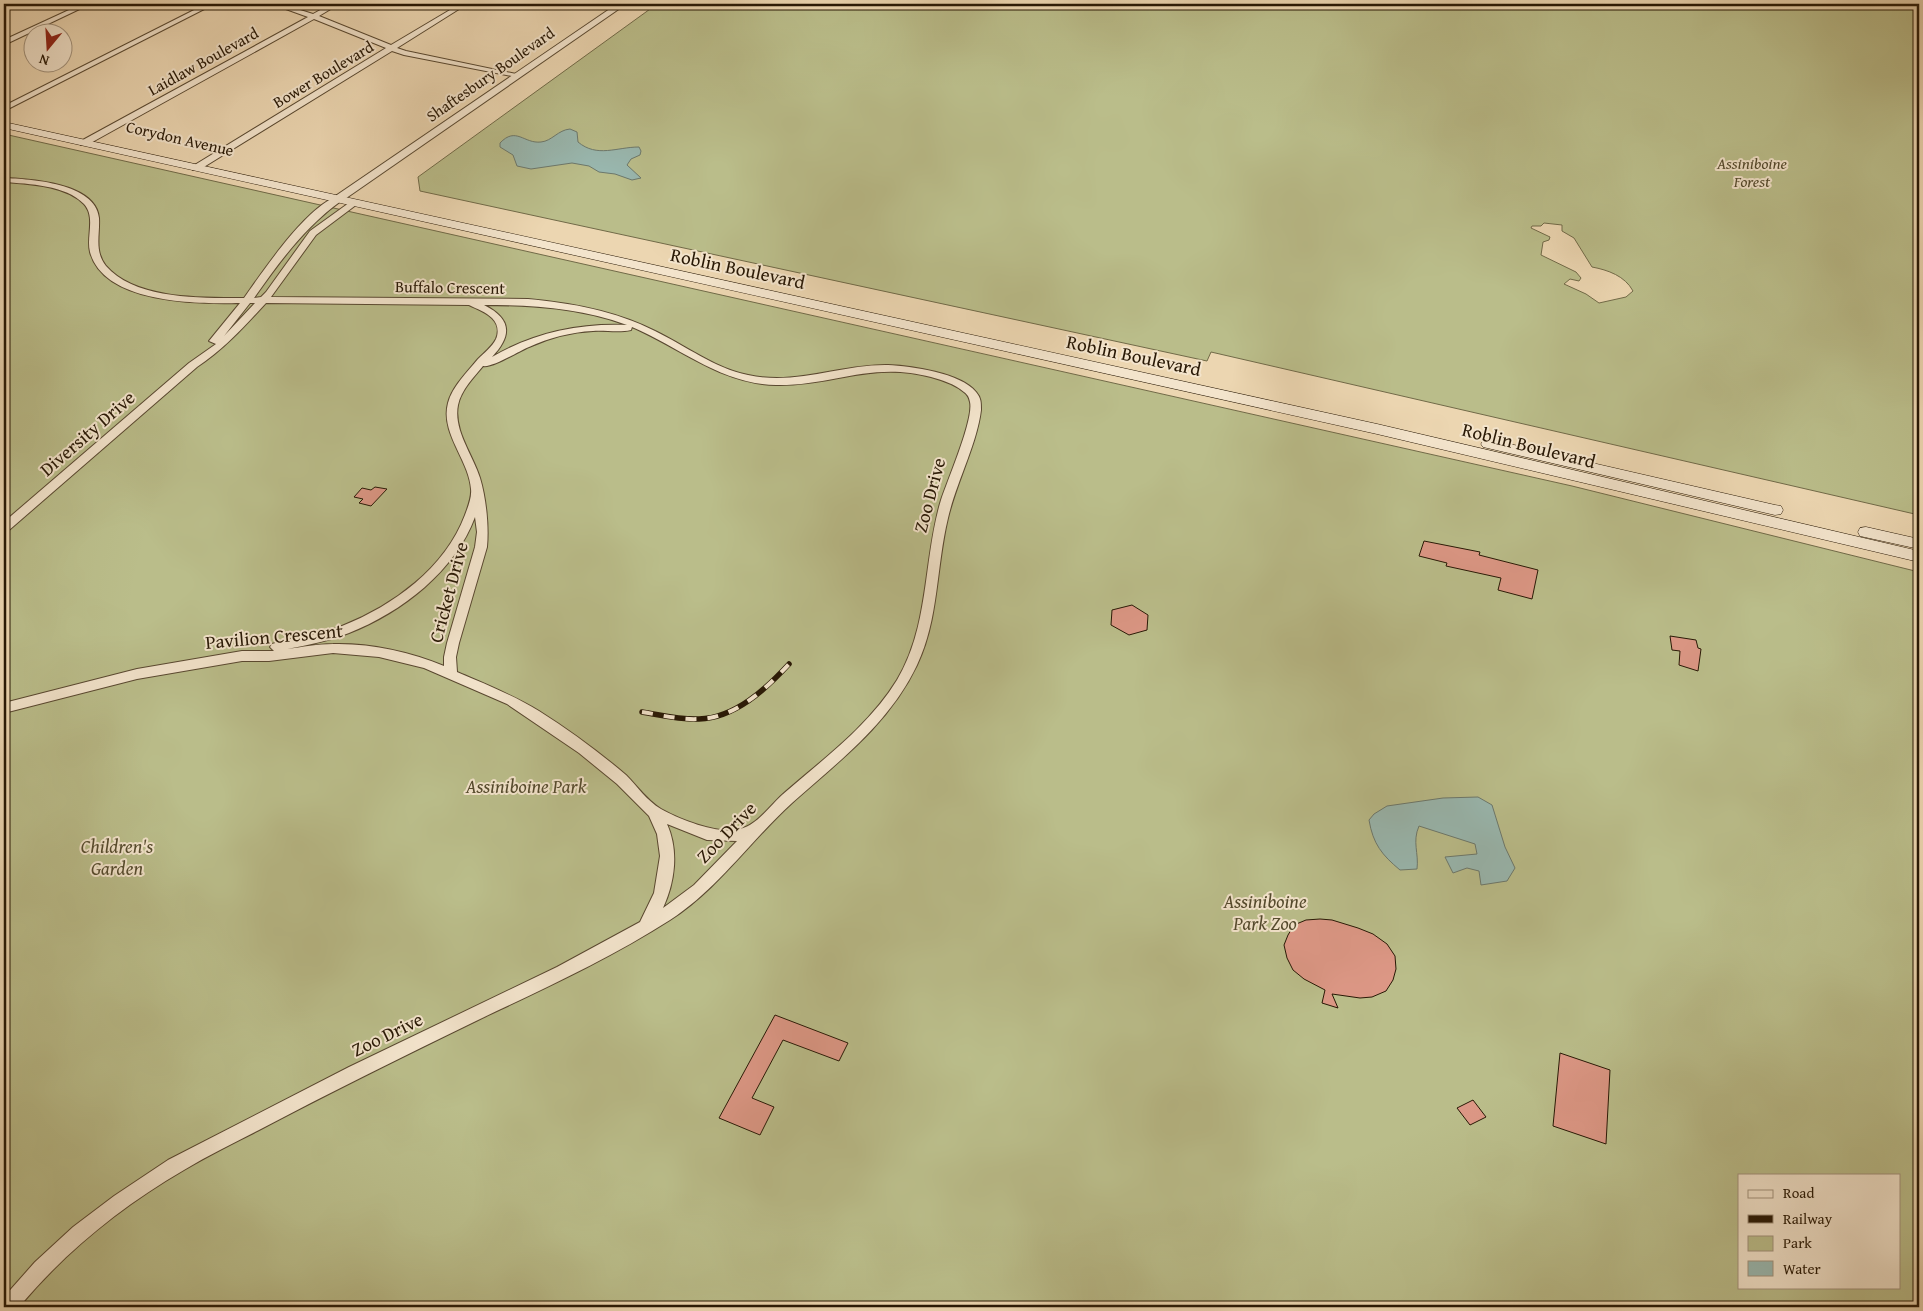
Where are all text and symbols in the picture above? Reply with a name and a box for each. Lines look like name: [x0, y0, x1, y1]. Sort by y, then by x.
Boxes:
street label: Laidlaw Boulevard: [143, 20, 263, 101]
street label: Shaftesbury Boulevard: [421, 20, 560, 127]
north arrow: [22, 22, 72, 72]
street label: Bower Boulevard: [268, 34, 378, 114]
text: N: [36, 49, 52, 71]
street label: Corydon Avenue: [124, 114, 236, 162]
park label: Assiniboine Forest: [1716, 151, 1788, 193]
street label: Roblin Boulevard: [668, 240, 809, 296]
street label: Buffalo Crescent: [395, 274, 505, 300]
street label: Roblin Boulevard: [1064, 327, 1205, 383]
street label: Diversity Drive: [33, 384, 141, 482]
street label: Roblin Boulevard: [1459, 415, 1600, 475]
street label: Zoo Drive: [906, 454, 952, 535]
street label: Cricket Drive: [421, 538, 475, 646]
street label: Pavilion Crescent: [204, 616, 344, 656]
park label: Assiniboine Park: [465, 772, 587, 800]
street label: Zoo Drive: [689, 795, 763, 869]
park label: Children's Garden: [81, 832, 153, 882]
park label: Assiniboine Park Zoo: [1222, 887, 1307, 937]
street label: Zoo Drive: [347, 1005, 427, 1063]
legend: [1738, 1174, 1900, 1288]
text: Road: [1783, 1182, 1814, 1203]
text: Railway: [1783, 1208, 1833, 1229]
text: Park: [1783, 1232, 1812, 1253]
text: Water: [1783, 1258, 1821, 1279]

